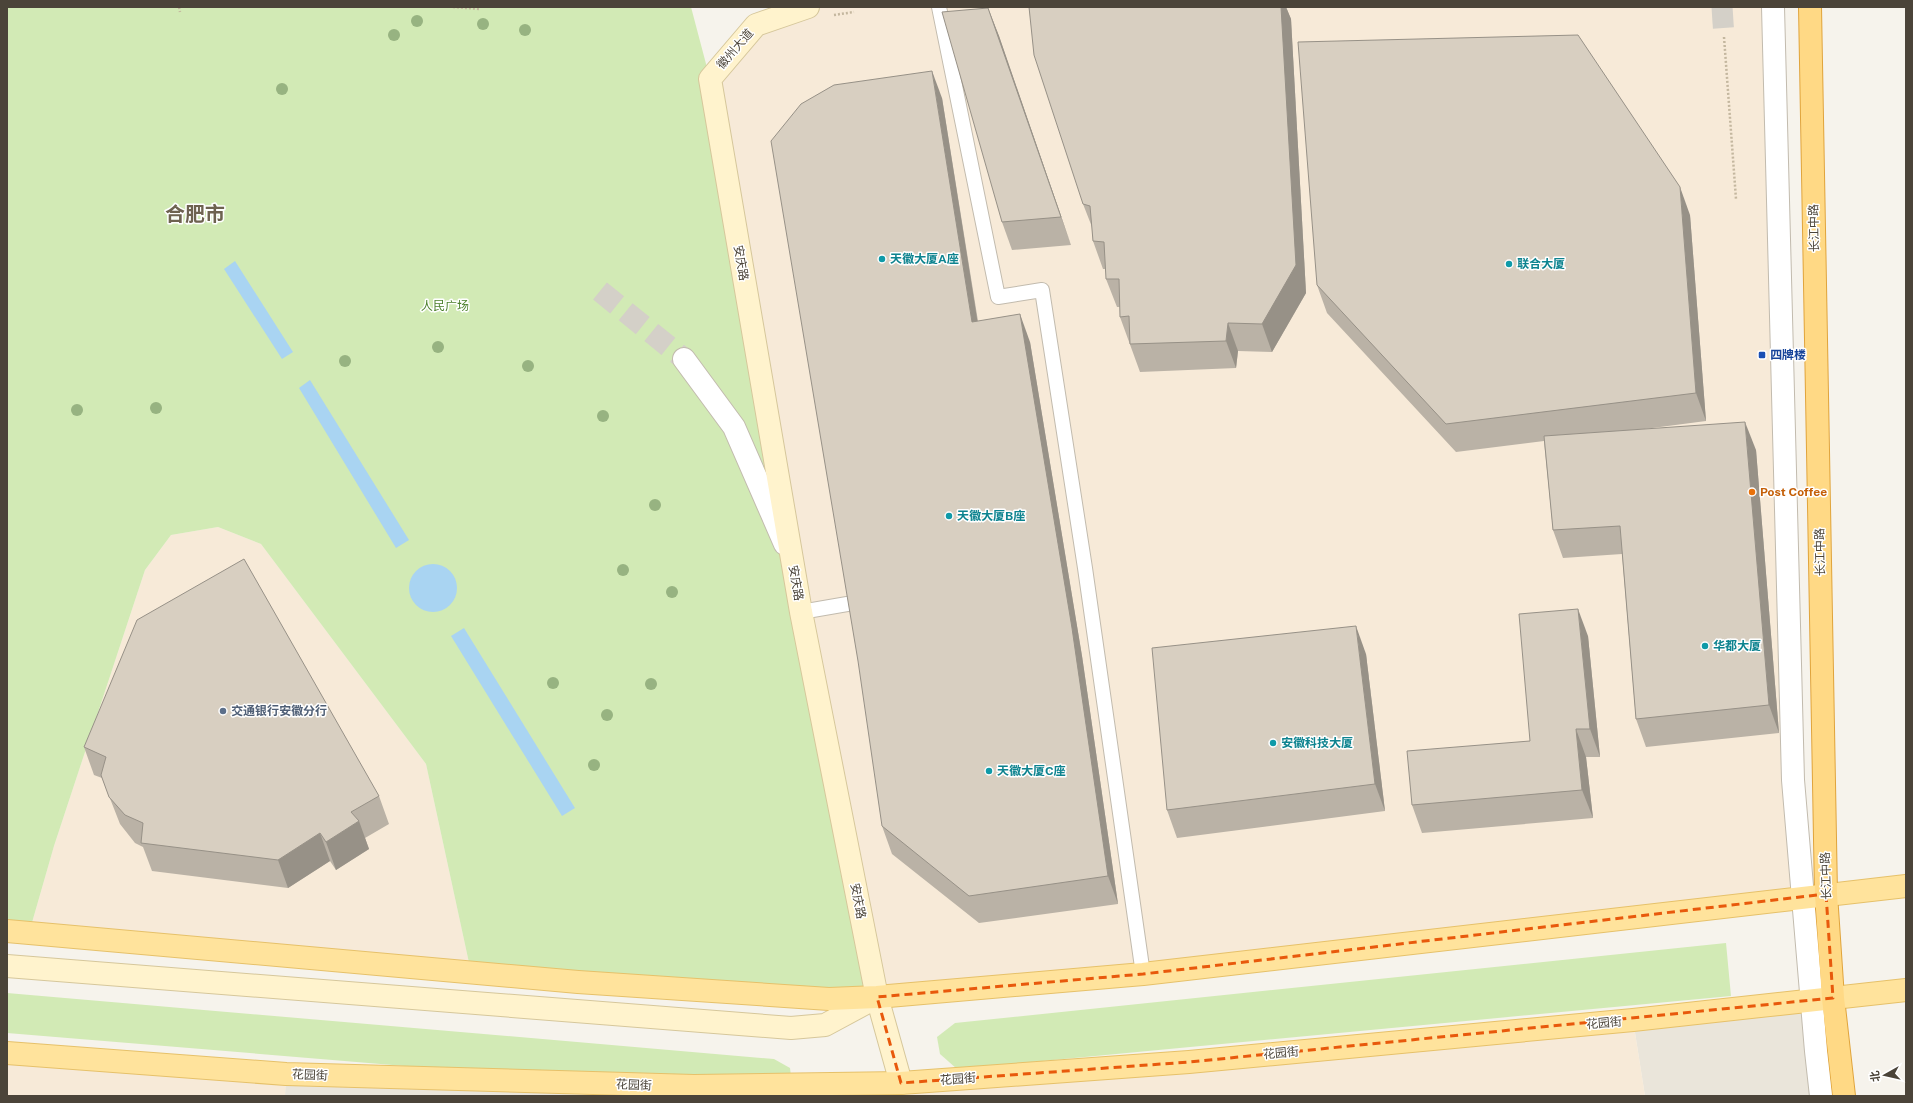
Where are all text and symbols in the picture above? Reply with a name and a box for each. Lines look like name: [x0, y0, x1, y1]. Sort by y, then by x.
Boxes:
street label: 徽州大道: [714, 26, 756, 72]
district label: 合肥市: [165, 202, 225, 226]
street label: 长江中路: [1807, 204, 1821, 252]
street label: 安庆路: [731, 244, 751, 282]
place label: 天徽大厦A座: [890, 252, 959, 266]
marker: 天徽大厦A座: [877, 254, 887, 264]
place label: 联合大厦: [1517, 257, 1565, 271]
marker: 联合大厦: [1504, 259, 1514, 269]
park label: 人民广场: [421, 299, 469, 313]
place label: 四牌楼: [1770, 348, 1806, 362]
marker: 四牌楼: [1757, 350, 1767, 360]
place label: Post Coffee: [1760, 485, 1827, 499]
marker: Post Coffee: [1747, 487, 1757, 497]
place label: 天徽大厦B座: [957, 509, 1025, 523]
marker: 天徽大厦B座: [944, 511, 954, 521]
street label: 长江中路: [1813, 528, 1827, 576]
street label: 安庆路: [786, 564, 806, 602]
place label: 华都大厦: [1713, 639, 1761, 653]
marker: 华都大厦: [1700, 641, 1710, 651]
place label: 交通银行安徽分行: [231, 704, 327, 718]
marker: 交通银行安徽分行: [218, 706, 228, 716]
place label: 安徽科技大厦: [1281, 736, 1353, 750]
marker: 安徽科技大厦: [1268, 738, 1278, 748]
place label: 天徽大厦C座: [997, 764, 1066, 778]
marker: 天徽大厦C座: [984, 766, 994, 776]
street label: 长江中路: [1818, 852, 1834, 900]
street label: 安庆路: [848, 882, 868, 920]
street label: 花园街: [1585, 1014, 1623, 1032]
street label: 花园街: [1262, 1044, 1300, 1062]
north arrow: [1865, 1055, 1905, 1095]
street label: 花园街: [292, 1067, 328, 1083]
text: 北: [1868, 1070, 1882, 1083]
street label: 花园街: [940, 1071, 976, 1087]
street label: 花园街: [616, 1077, 652, 1093]

